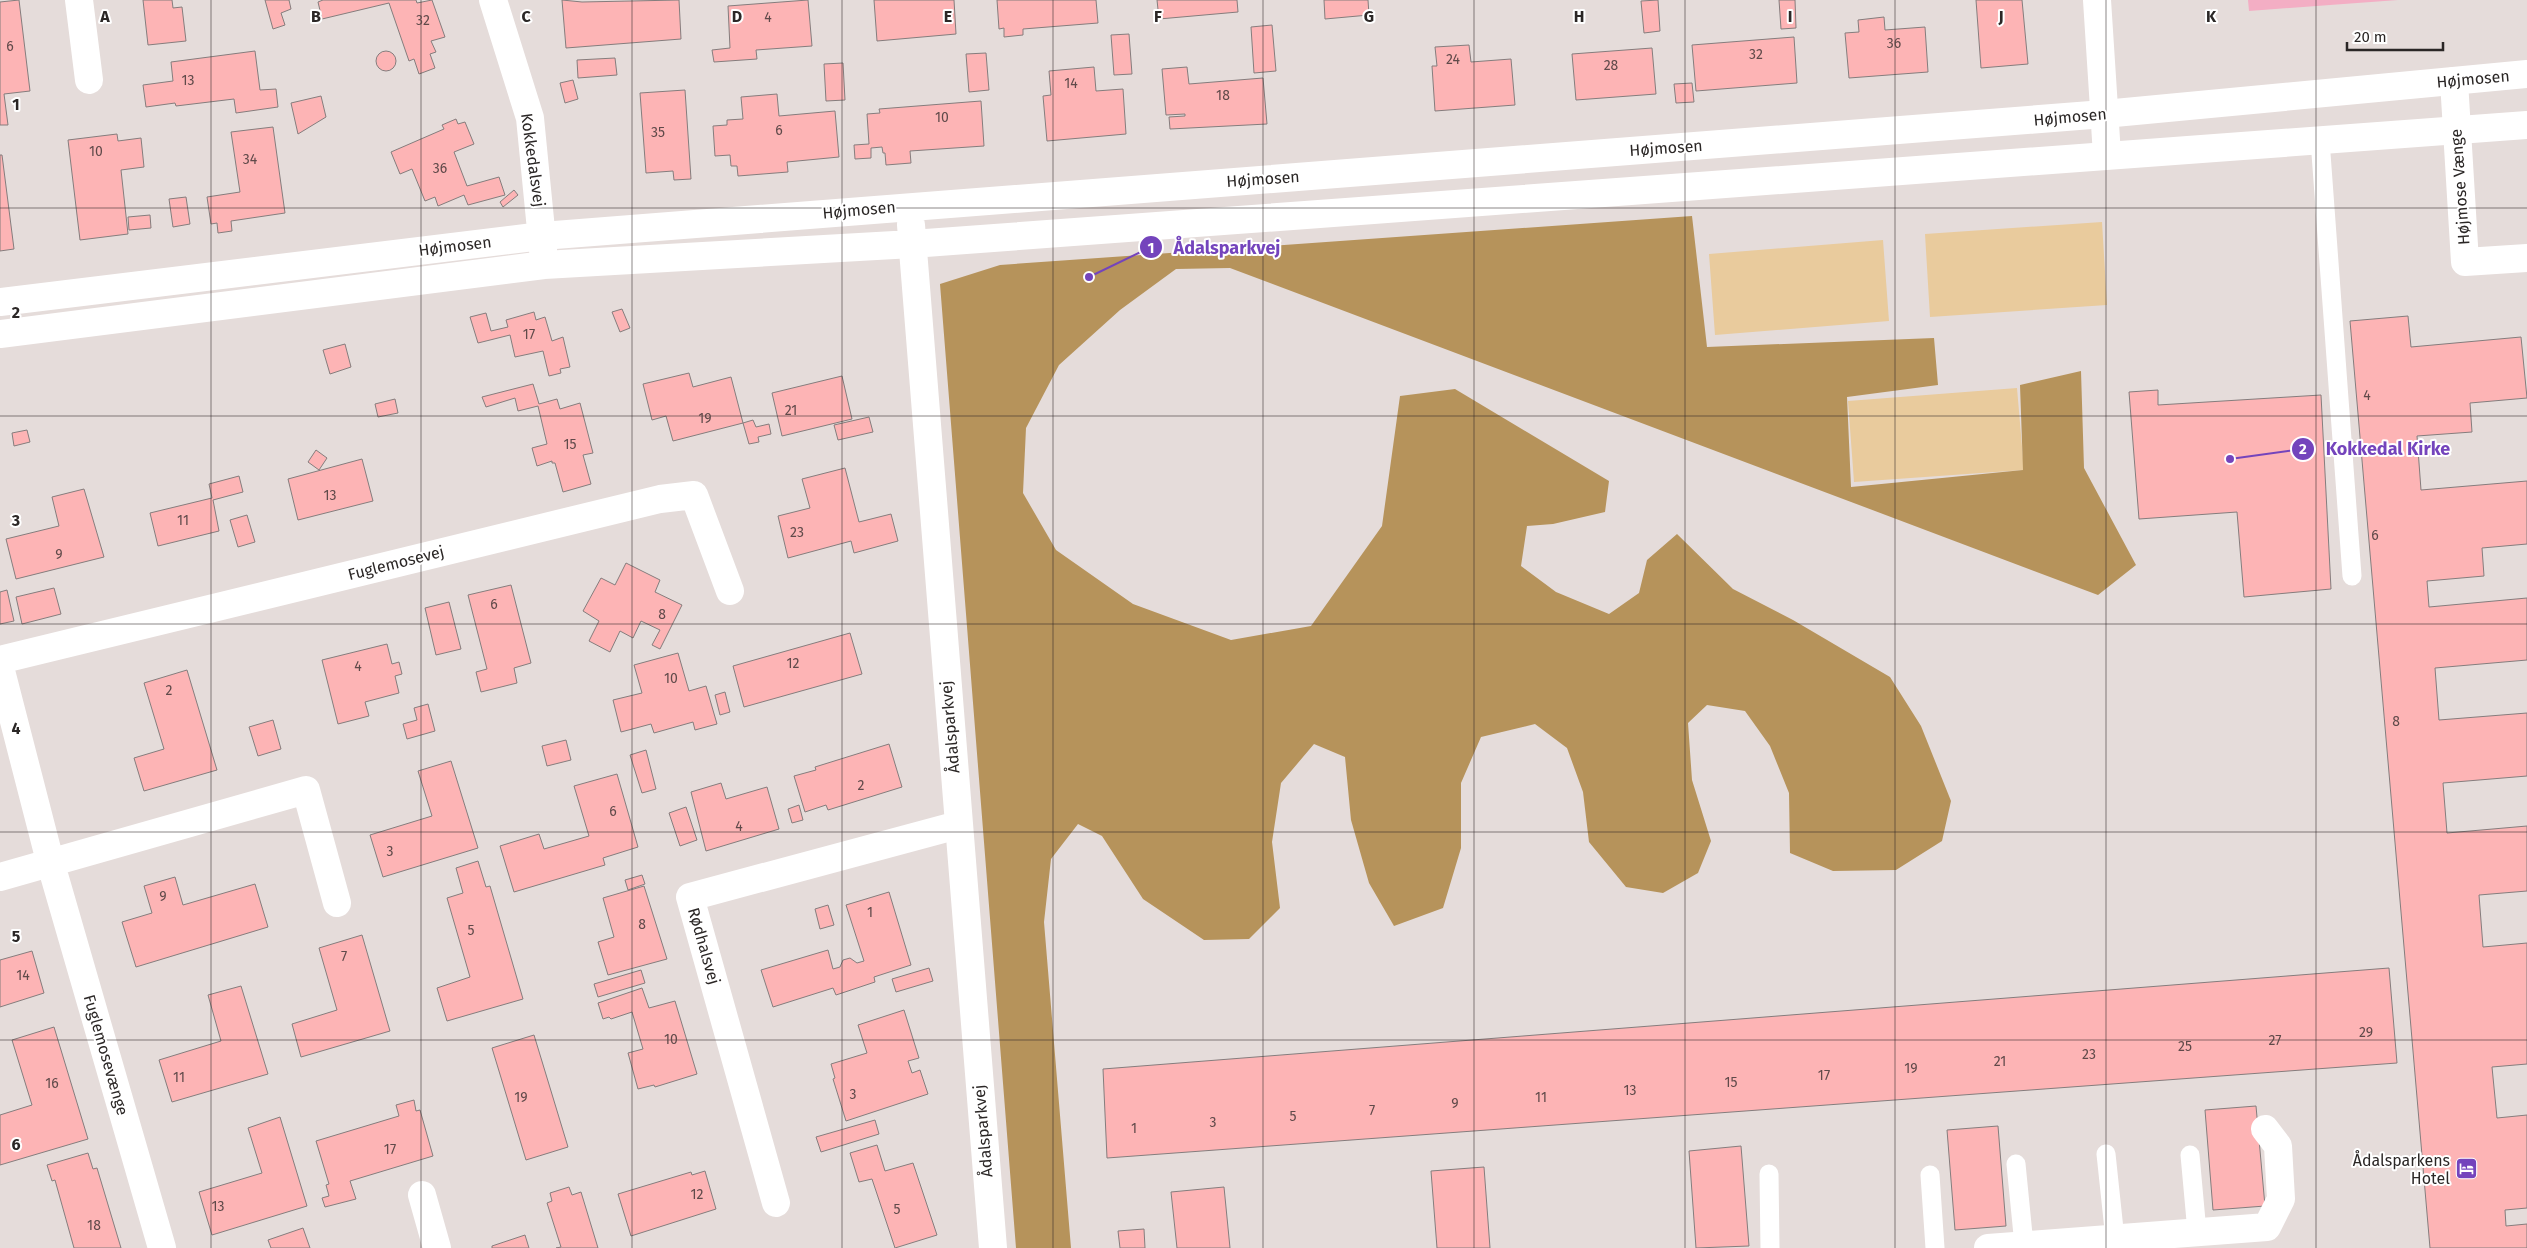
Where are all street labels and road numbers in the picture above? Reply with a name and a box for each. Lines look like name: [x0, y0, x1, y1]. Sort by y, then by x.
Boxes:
street label: Højmosen: [2436, 66, 2510, 92]
street label: Højmosen: [2033, 104, 2107, 130]
street label: Kokkedalsvej: [517, 112, 549, 208]
street label: Højmose Vænge: [2446, 128, 2474, 246]
street label: Højmosen: [1629, 136, 1703, 160]
street label: Højmosen: [1226, 167, 1300, 191]
street label: Højmosen: [822, 197, 896, 223]
street label: Højmosen: [417, 232, 493, 260]
street label: Fuglemosevej: [346, 542, 446, 584]
street label: Ådalsparkvej: [935, 680, 964, 774]
street label: Rødhalsvej: [684, 905, 724, 987]
street label: Fuglemosevænge: [80, 992, 132, 1118]
street label: Ådalsparkvej: [968, 1084, 997, 1178]

